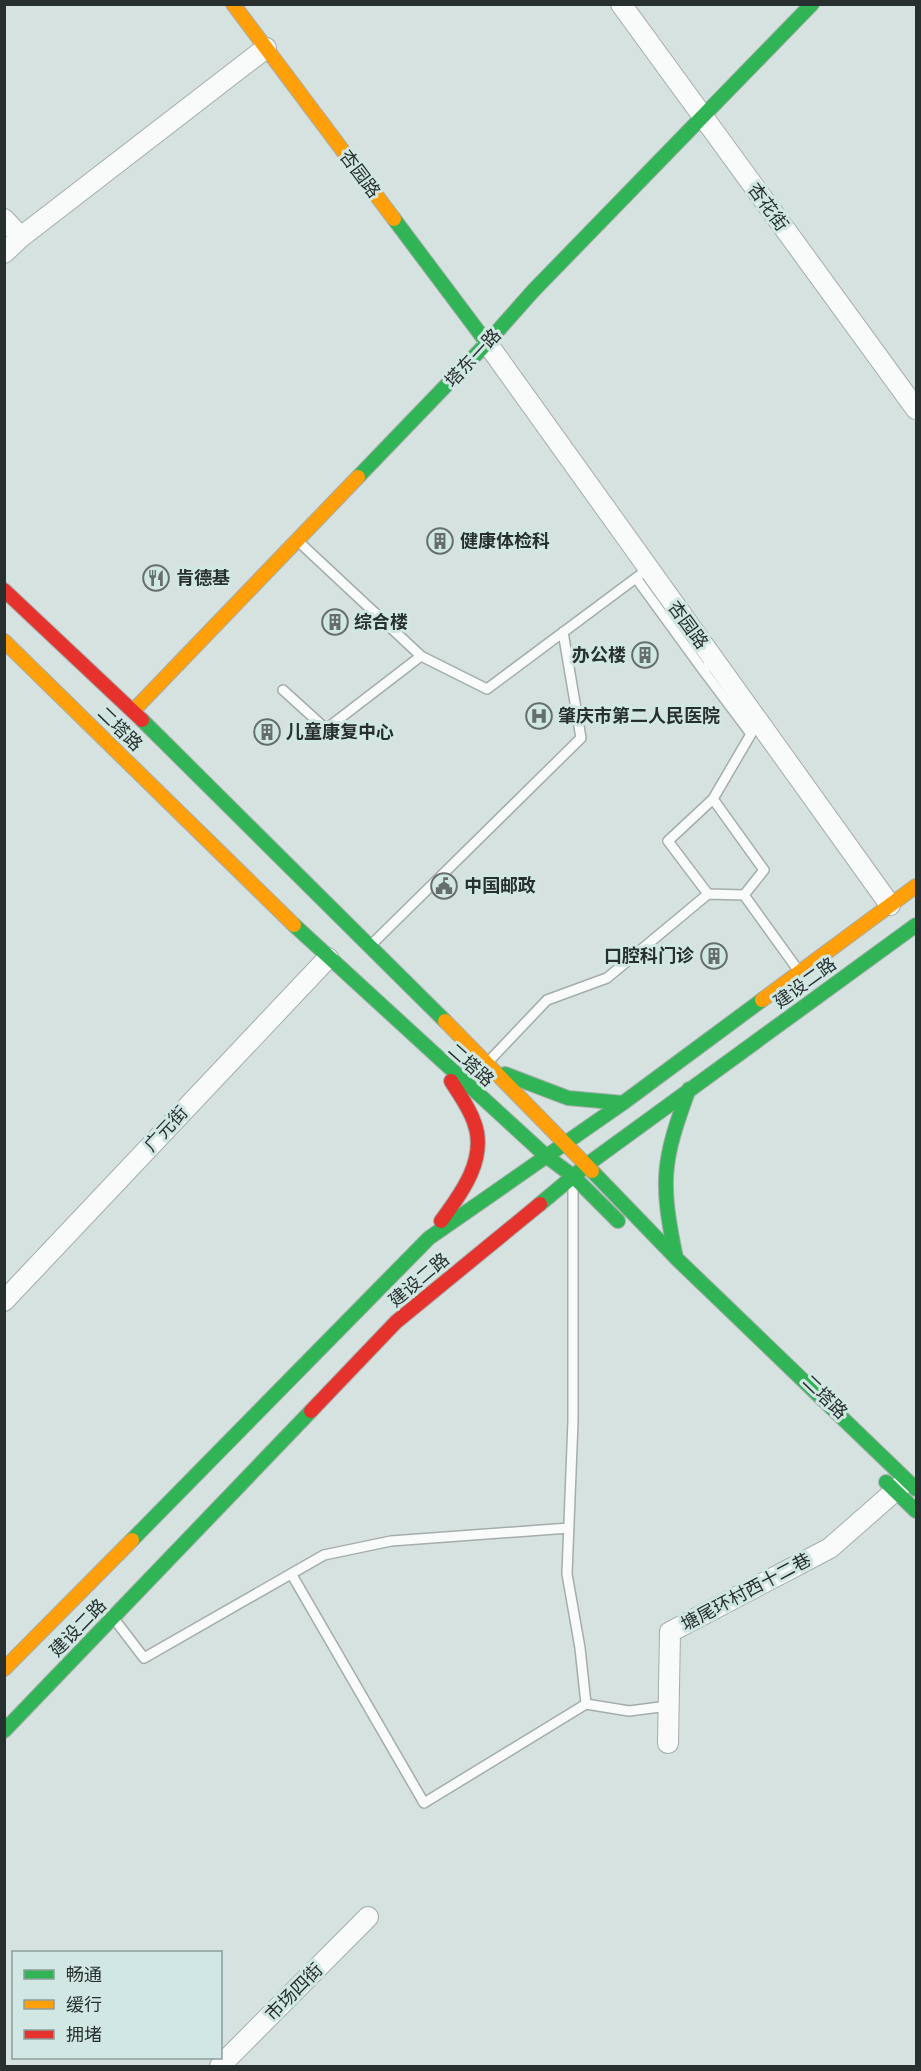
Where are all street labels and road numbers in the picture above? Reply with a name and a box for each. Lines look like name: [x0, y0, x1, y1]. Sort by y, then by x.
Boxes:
street label: 杏园路: [335, 143, 388, 202]
street label: 杏花街: [743, 176, 796, 235]
street label: 塔东一路: [437, 321, 506, 392]
street label: 杏园路: [663, 594, 716, 653]
street label: 二塔路: [93, 699, 150, 756]
street label: 建设二路: [767, 950, 841, 1013]
street label: 二塔路: [444, 1036, 501, 1091]
street label: 广元街: [137, 1099, 192, 1156]
street label: 建设二路: [382, 1245, 454, 1312]
street label: 二塔路: [798, 1367, 855, 1424]
street label: 塘尾环村西十二巷: [675, 1545, 815, 1636]
street label: 建设二路: [42, 1592, 111, 1662]
street label: 市场四街: [258, 1956, 327, 2025]

